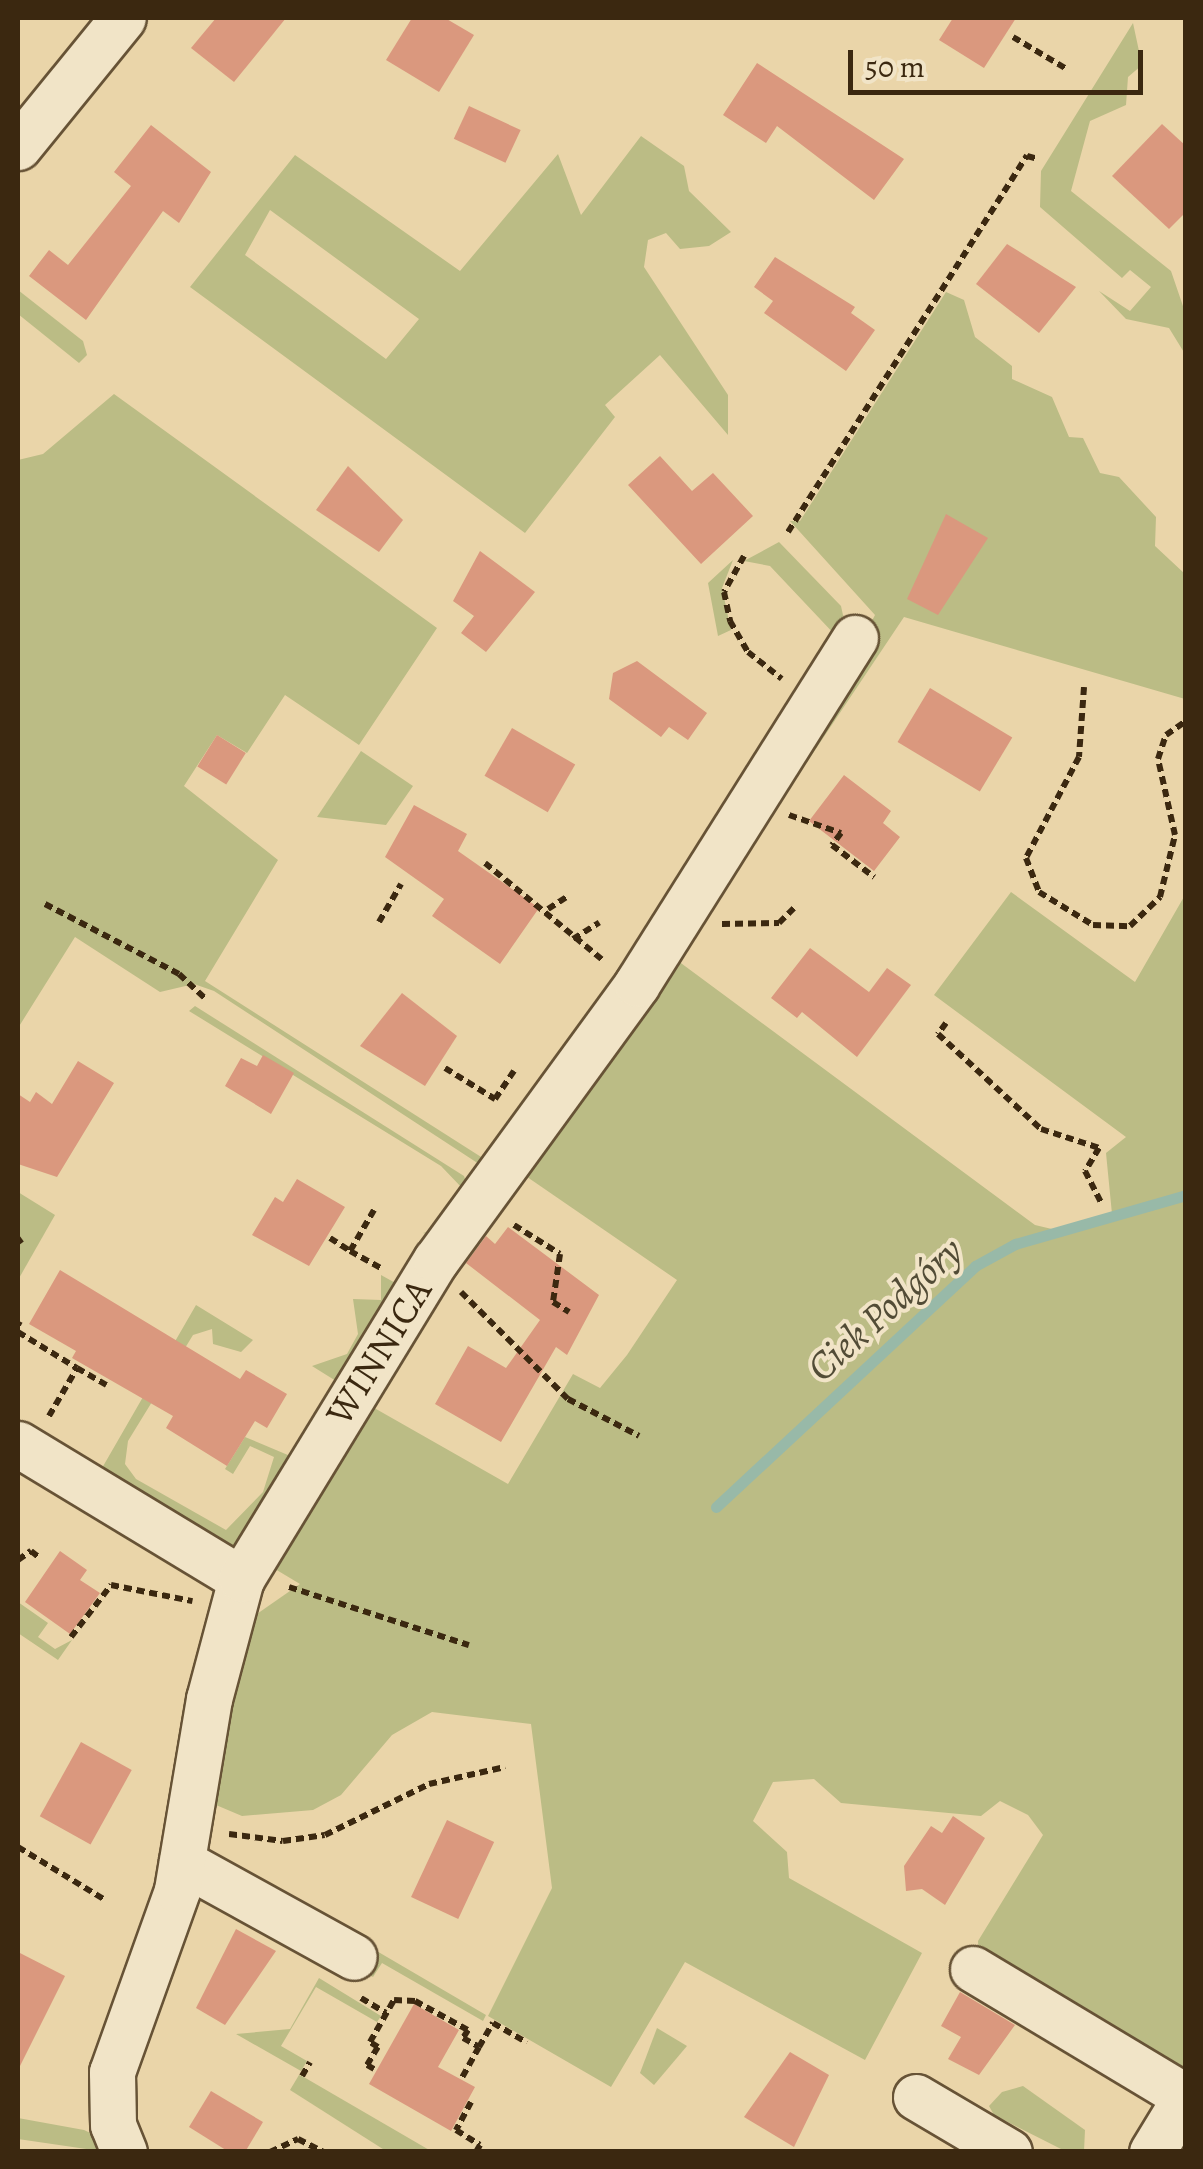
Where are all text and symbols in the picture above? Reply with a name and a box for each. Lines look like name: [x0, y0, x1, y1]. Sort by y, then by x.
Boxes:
scale bar: [853, 30, 1148, 92]
text: 50 m: [865, 47, 925, 87]
water label: Ciek Podgóry: [797, 1227, 973, 1391]
street label: WINNICA: [316, 1271, 442, 1433]

